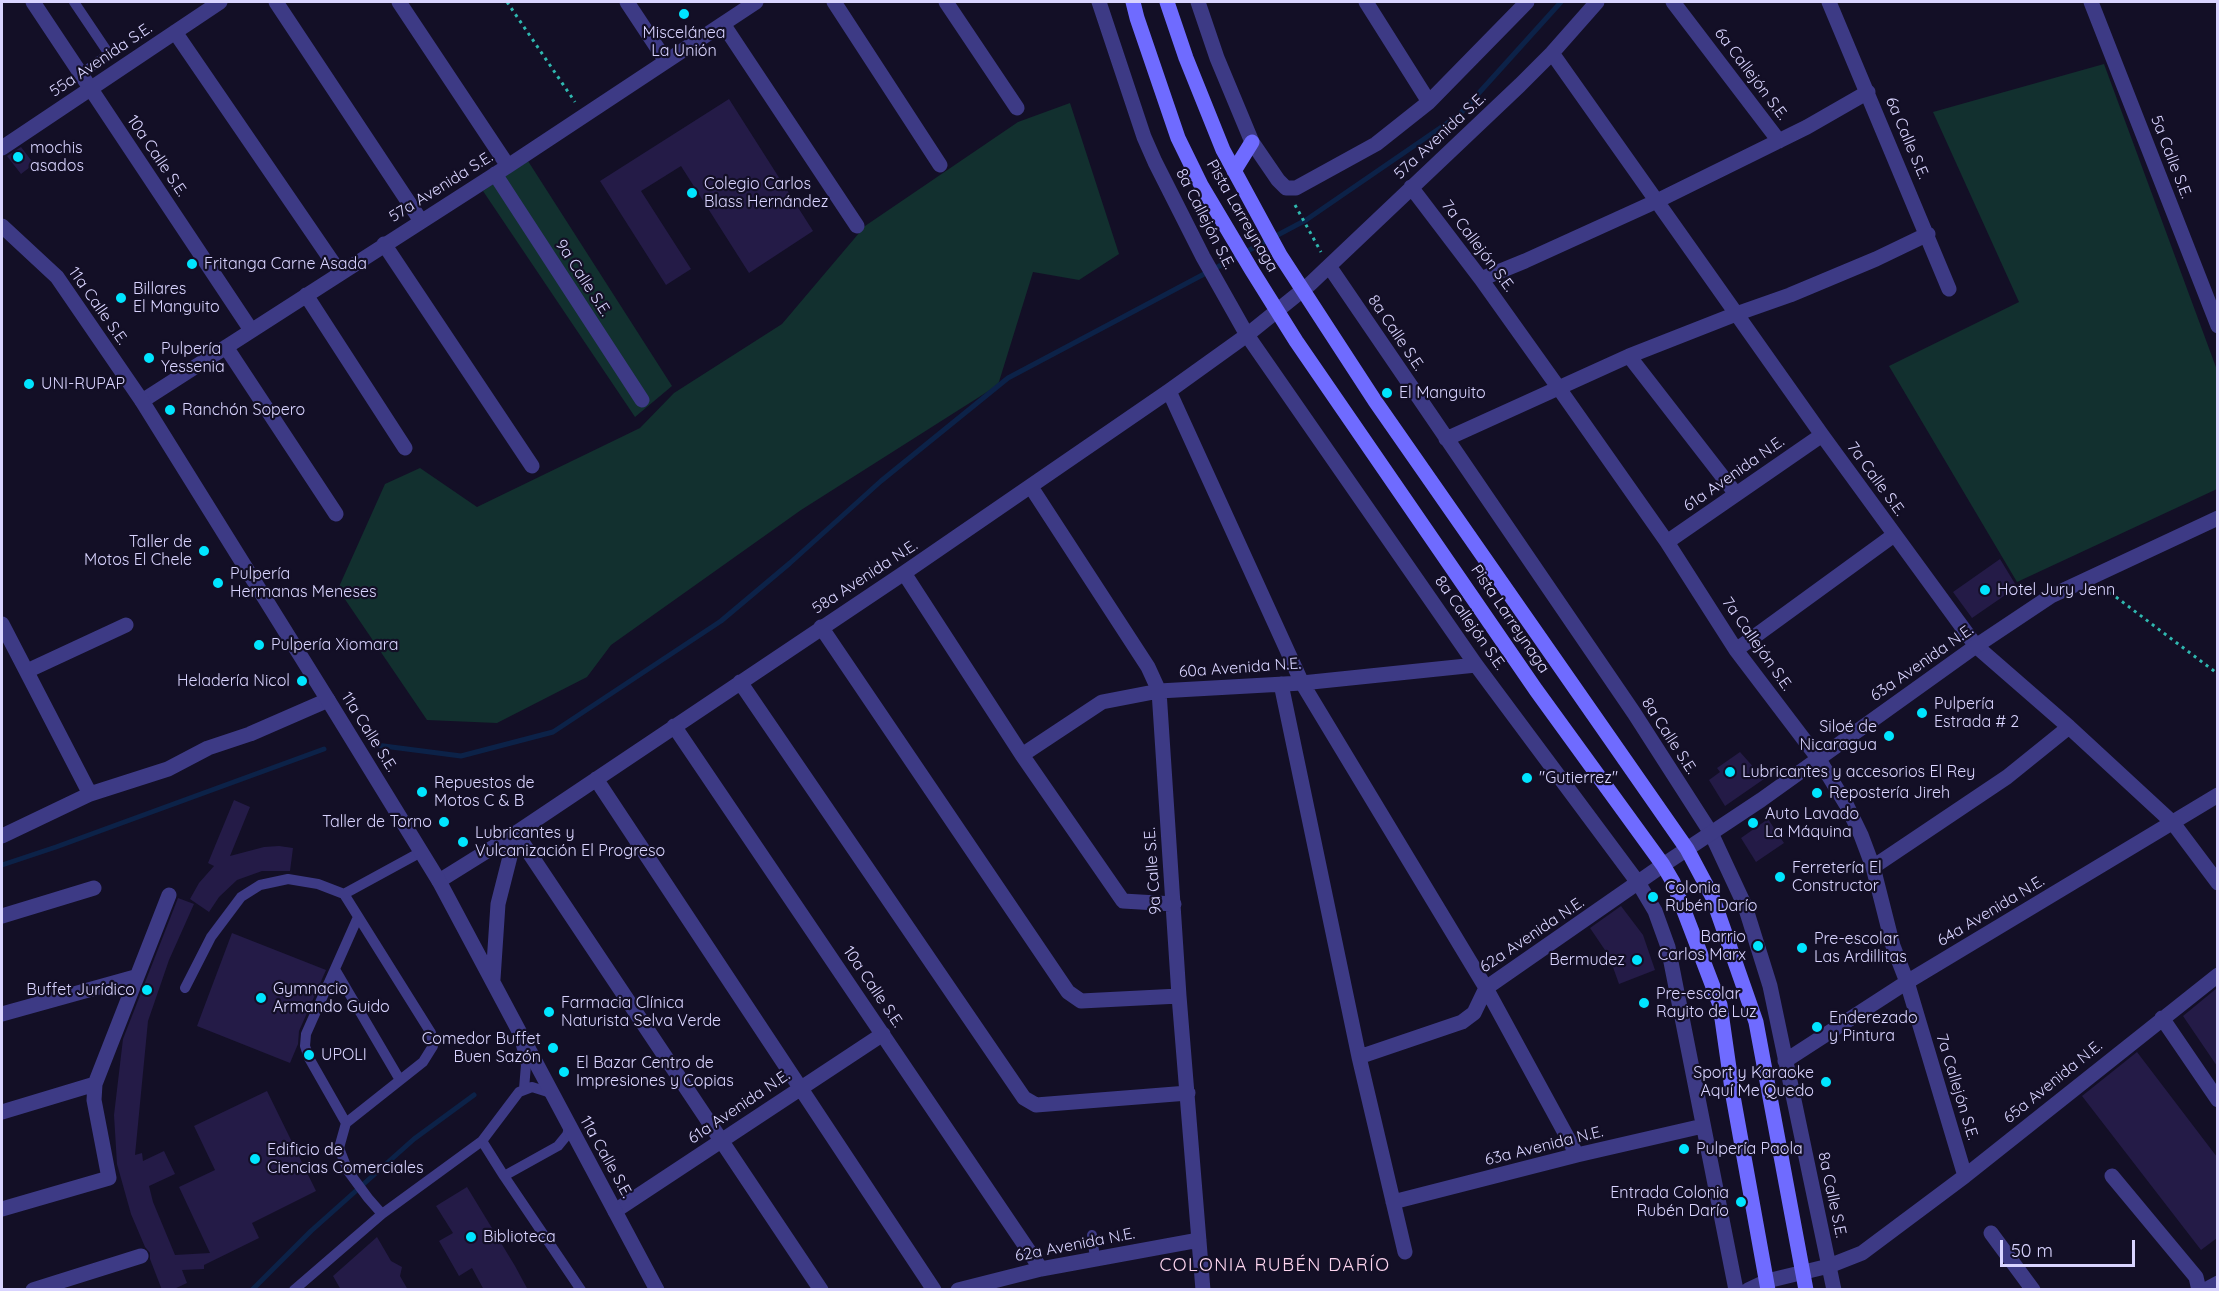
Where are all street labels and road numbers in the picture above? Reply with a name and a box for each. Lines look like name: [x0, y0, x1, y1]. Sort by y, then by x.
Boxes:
street label: 55a Avenida S.E.: [46, 19, 156, 101]
street label: 6a Callejón S.E.: [1710, 24, 1792, 124]
street label: 57a Avenida S.E.: [1390, 89, 1490, 183]
street label: 6a Calle S.E.: [1881, 94, 1933, 182]
street label: 10a Calle S.E.: [123, 112, 191, 200]
street label: 5a Calle S.E.: [2146, 113, 2196, 201]
street label: 57a Avenida S.E.: [386, 147, 496, 227]
street label: Pista Larreynaga: [1202, 156, 1282, 276]
street label: 8a Callejón S.E.: [1171, 165, 1239, 273]
street label: 7a Callejón S.E.: [1437, 196, 1519, 296]
street label: 9a Calle S.E.: [551, 236, 615, 320]
street label: 11a Calle S.E.: [64, 263, 132, 349]
street label: 8a Calle S.E.: [1364, 291, 1428, 375]
street label: 61a Avenida N.E.: [1680, 432, 1788, 516]
street label: 7a Calle S.E.: [1843, 438, 1909, 520]
street label: 58a Avenida N.E.: [809, 536, 921, 618]
street label: Pista Larreynaga: [1467, 561, 1553, 677]
street label: 8a Callejón S.E.: [1430, 572, 1510, 674]
street label: 7a Callejón S.E.: [1718, 593, 1796, 695]
street label: 63a Avenida N.E.: [1867, 620, 1977, 706]
street label: 60a Avenida N.E.: [1178, 654, 1302, 682]
street label: 11a Calle S.E.: [337, 689, 401, 775]
street label: 8a Calle S.E.: [1637, 694, 1701, 778]
street label: 9a Calle S.E.: [1140, 827, 1166, 915]
street label: 64a Avenida N.E.: [1934, 871, 2048, 951]
street label: 62a Avenida N.E.: [1476, 893, 1588, 977]
street label: 10a Calle S.E.: [839, 943, 907, 1031]
street label: 7a Callejón S.E.: [1932, 1032, 1982, 1142]
street label: 65a Avenida N.E.: [2000, 1036, 2106, 1128]
street label: 61a Avenida N.E.: [684, 1066, 794, 1148]
street label: 11a Calle S.E.: [576, 1113, 636, 1201]
street label: 63a Avenida N.E.: [1483, 1122, 1605, 1170]
street label: 8a Calle S.E.: [1814, 1150, 1850, 1240]
street label: 62a Avenida N.E.: [1013, 1224, 1137, 1266]

